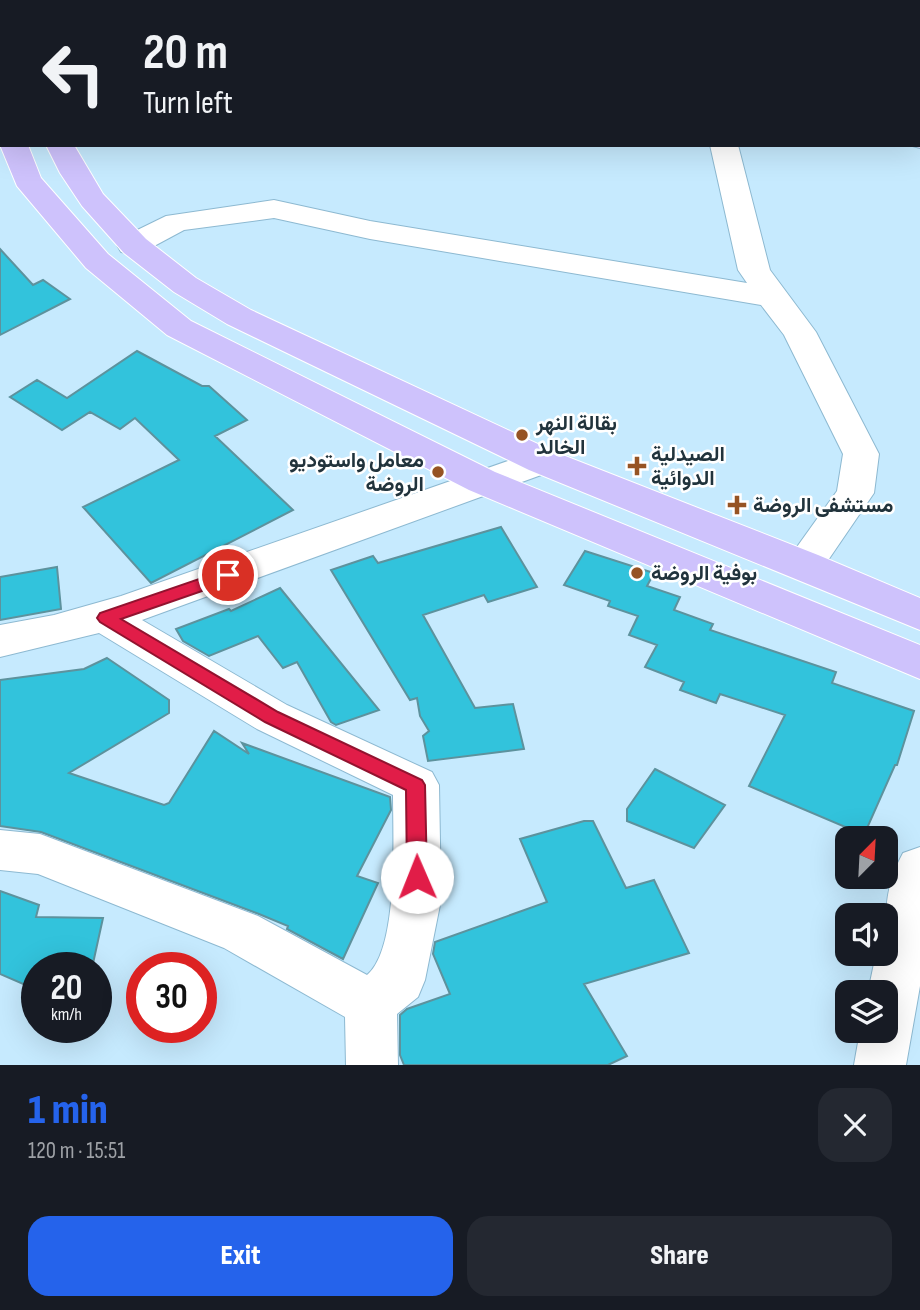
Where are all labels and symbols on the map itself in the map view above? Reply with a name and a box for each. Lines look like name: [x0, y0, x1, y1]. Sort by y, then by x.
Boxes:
place label: بقالة النهر الخالد: [535, 411, 617, 460]
marker: بقالة النهر الخالد: [514, 427, 530, 443]
place label: الصيدلية الدوائية: [651, 442, 725, 491]
place label: معامل واستوديو الروضة: [289, 448, 424, 497]
marker: الصيدلية الدوائية: [629, 458, 645, 474]
marker: معامل واستوديو الروضة: [430, 464, 446, 480]
place label: مستشفى الروضة: [753, 493, 893, 518]
marker: مستشفى الروضة: [727, 495, 747, 515]
pin: [198, 545, 258, 605]
place label: بوفية الروضة: [651, 561, 757, 586]
marker: بوفية الروضة: [629, 565, 645, 581]
north arrow: [835, 826, 898, 889]
position arrow: [380, 840, 454, 914]
speed limit sign: 30: [126, 952, 217, 1043]

